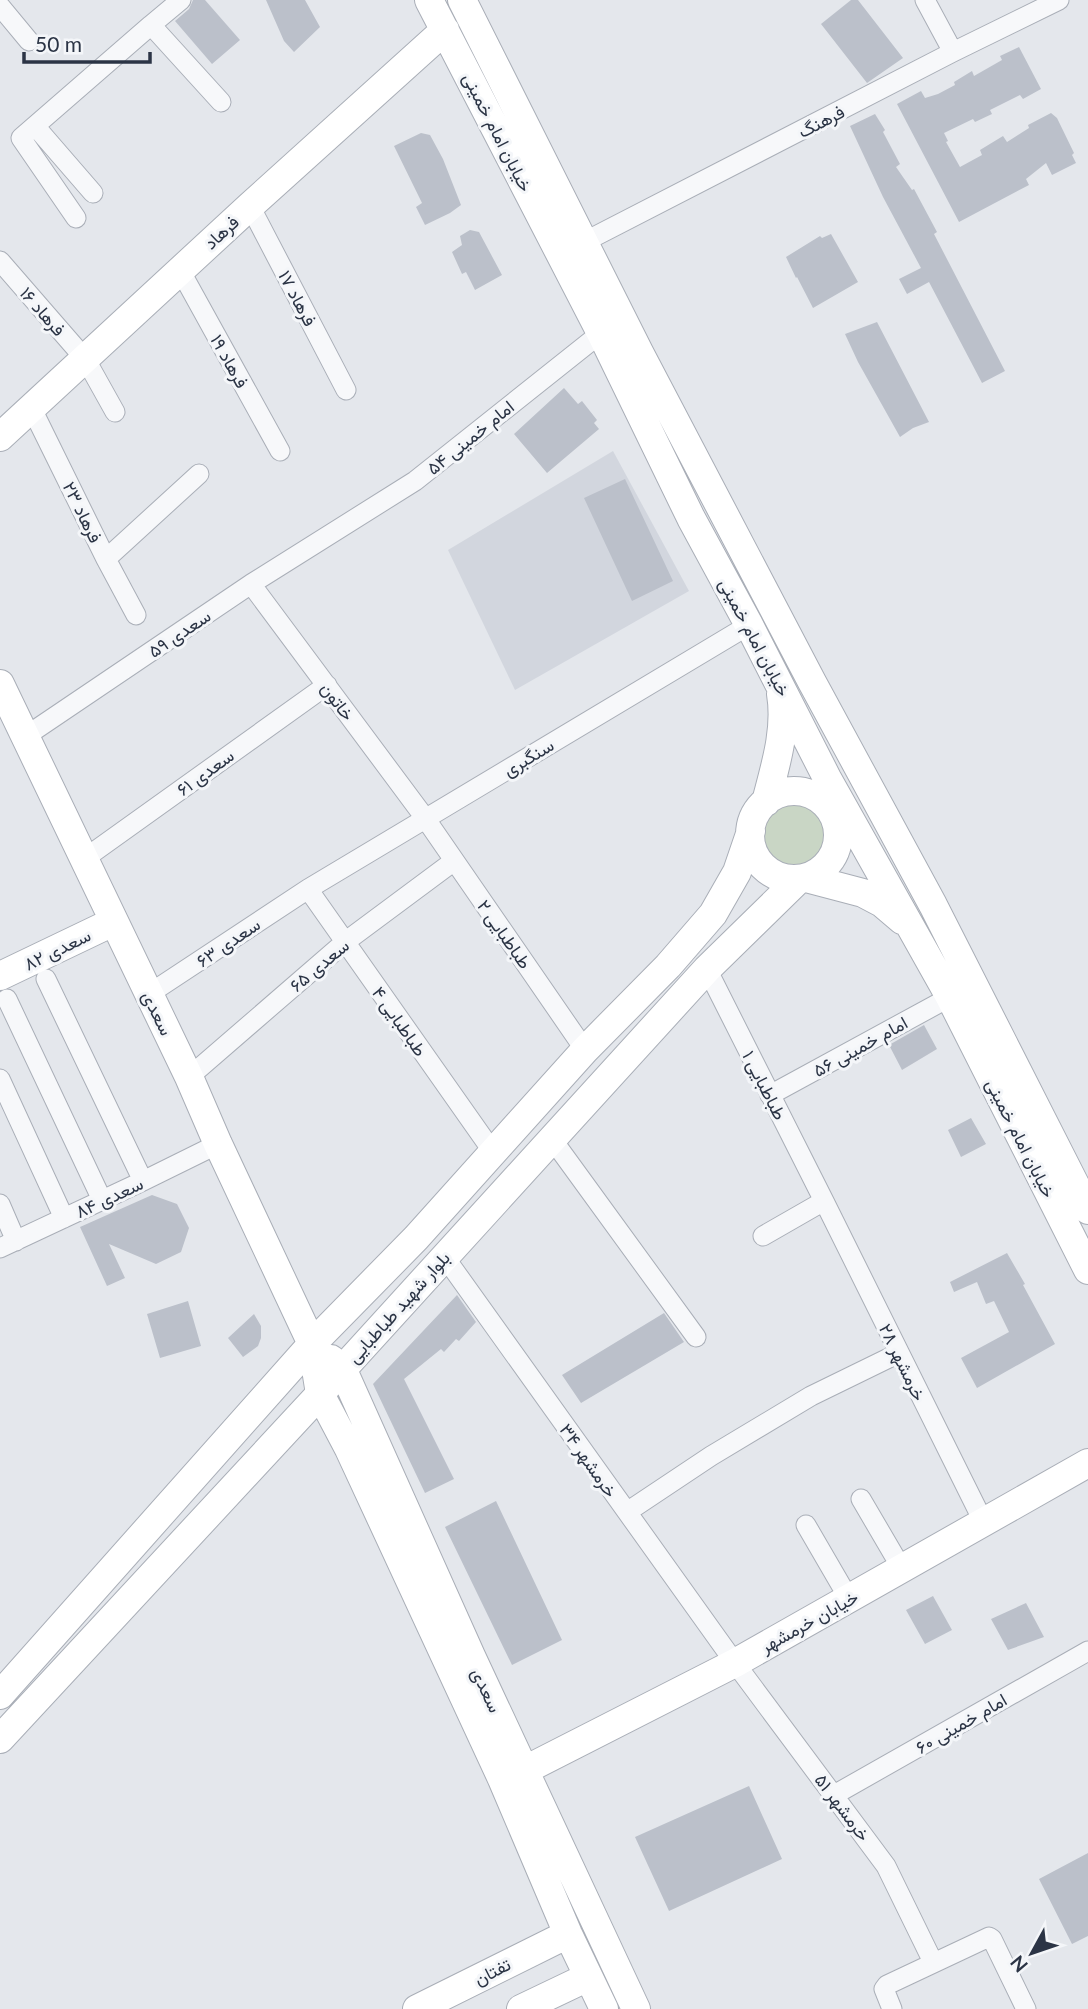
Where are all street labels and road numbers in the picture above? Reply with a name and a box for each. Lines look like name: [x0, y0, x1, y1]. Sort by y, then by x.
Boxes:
street label: خیابان امام خمینی: [457, 69, 537, 196]
street label: فرهنگ: [794, 100, 848, 143]
street label: فرهاد: [199, 210, 244, 254]
street label: فرهاد ۱۷: [273, 266, 322, 330]
street label: فرهاد ۱۶: [15, 282, 70, 341]
street label: فرهاد ۱۹: [205, 330, 254, 392]
street label: امام خمینی ۵۴: [422, 395, 519, 480]
street label: فرهاد ۲۳: [58, 478, 107, 547]
street label: خیابان امام خمینی: [713, 574, 795, 701]
street label: سعدی ۵۹: [144, 604, 215, 663]
street label: خاتون: [316, 677, 360, 725]
street label: سنگبری: [499, 733, 558, 782]
street label: سعدی ۶۱: [172, 744, 238, 801]
street label: طباطبایی ۲: [472, 895, 537, 973]
street label: سعدی ۶۳: [192, 913, 265, 972]
street label: سعدی ۸۲: [20, 923, 94, 975]
street label: سعدی ۶۵: [285, 934, 354, 997]
street label: طباطبایی ۴: [367, 982, 432, 1061]
street label: سعدی: [137, 987, 178, 1039]
street label: امام خمینی ۵۶: [809, 1011, 912, 1083]
street label: طباطبایی ۱: [737, 1047, 792, 1124]
street label: خیابان امام خمینی: [980, 1075, 1060, 1202]
street label: سعدی ۸۴: [72, 1172, 147, 1223]
street label: بلوار شهید طباطبایی: [342, 1247, 455, 1368]
street label: خرمشهر ۲۸: [874, 1320, 931, 1405]
street label: خرمشهر ۳۴: [555, 1419, 622, 1502]
street label: خیابان خرمشهر: [755, 1585, 862, 1658]
street label: سعدی: [466, 1664, 507, 1716]
street label: امام خمینی ۶۰: [912, 1688, 1011, 1760]
street label: خرمشهر ۵۱: [810, 1769, 875, 1846]
street label: تفتان: [470, 1953, 514, 1989]

